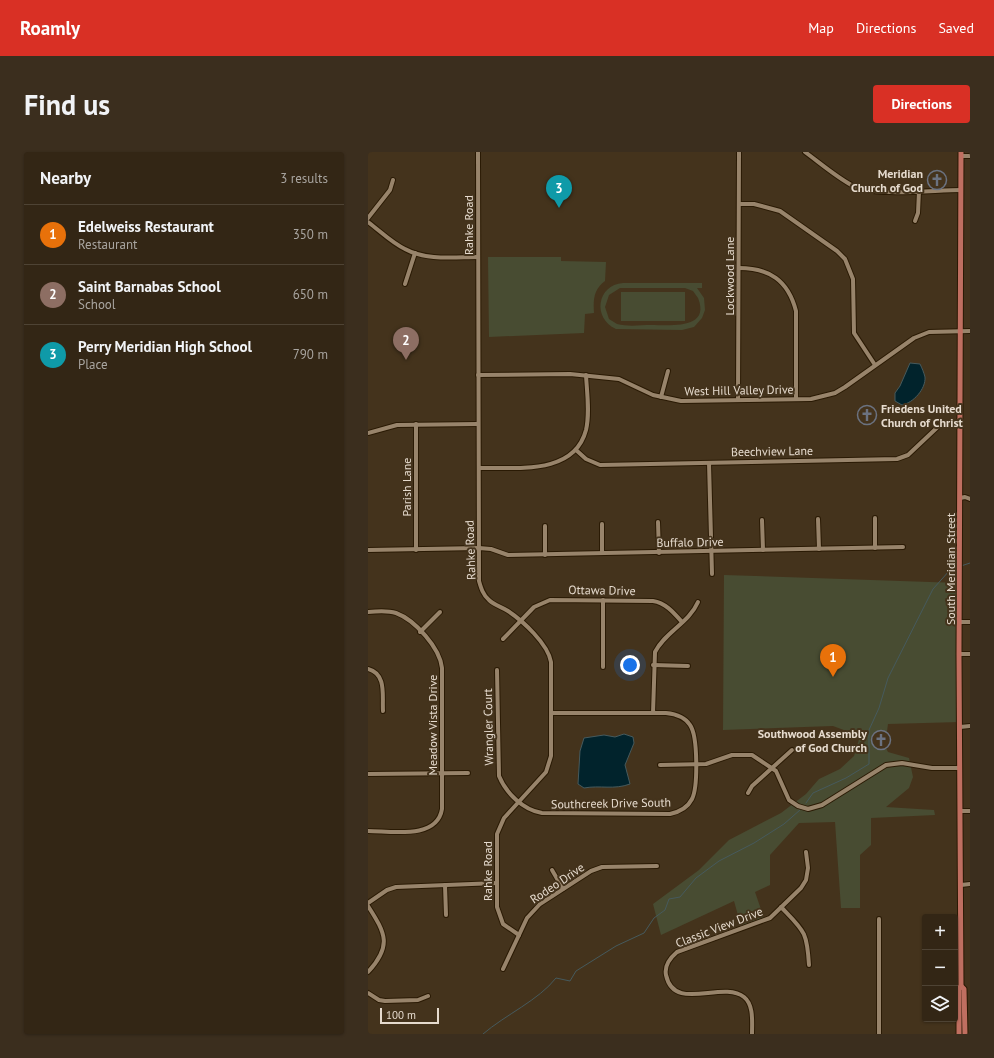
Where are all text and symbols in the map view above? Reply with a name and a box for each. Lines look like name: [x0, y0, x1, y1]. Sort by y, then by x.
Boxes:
text: Roamly: [20, 16, 80, 40]
text: Map: [808, 19, 834, 37]
text: Directions: [856, 19, 916, 37]
text: Saved: [938, 19, 974, 37]
button: Directions: [873, 85, 970, 123]
text: Find us: [24, 86, 110, 123]
place label: Meridian Church of God: [851, 166, 923, 195]
text: Nearby: [40, 167, 91, 189]
church icon: Meridian Church of God: [926, 169, 948, 191]
text: 3 results: [280, 170, 328, 187]
pin: 3: [546, 175, 572, 208]
street label: Rahke Road: [461, 195, 476, 255]
text: Edelweiss Restaurant: [78, 217, 214, 236]
text: 1: [49, 226, 57, 243]
text: 350 m: [293, 226, 328, 243]
text: Restaurant: [78, 236, 137, 253]
street label: Lockwood Lane: [722, 237, 737, 315]
text: Saint Barnabas School: [78, 277, 221, 296]
text: 2: [49, 286, 57, 303]
text: 650 m: [293, 286, 328, 303]
text: School: [78, 296, 116, 313]
pin: 2: [393, 327, 419, 360]
text: Perry Meridian High School: [78, 337, 252, 356]
text: 3: [49, 346, 57, 363]
text: 790 m: [293, 346, 328, 363]
text: Place: [78, 356, 108, 373]
street label: West Hill Valley Drive: [684, 382, 794, 398]
place label: Friedens United Church of Christ: [881, 401, 963, 430]
church icon: Friedens United Church of Christ: [856, 404, 878, 426]
street label: Beechview Lane: [731, 443, 813, 459]
street label: Parish Lane: [399, 458, 414, 516]
street label: South Meridian Street: [943, 513, 958, 625]
street label: Rahke Road: [461, 520, 479, 580]
street label: Buffalo Drive: [656, 534, 724, 550]
street label: Ottawa Drive: [568, 582, 636, 598]
pin: 1: [820, 644, 846, 677]
your location: [620, 655, 640, 675]
street label: Meadow Vista Drive: [425, 675, 440, 775]
street label: Wrangler Court: [480, 688, 496, 766]
place label: Southwood Assembly of God Church: [758, 726, 867, 755]
church icon: Southwood Assembly of God Church: [870, 729, 892, 751]
street label: Southcreek Drive South: [551, 794, 671, 812]
street label: Rahke Road: [480, 841, 495, 901]
street label: Rodeo Drive: [527, 859, 587, 907]
street label: Classic View Drive: [673, 903, 765, 951]
map controls: [922, 914, 958, 1022]
button: +: [922, 914, 958, 950]
button: −: [922, 950, 958, 986]
button: layers: [922, 986, 958, 1022]
scale bar: [380, 1006, 439, 1025]
text: 100 m: [386, 1008, 416, 1022]

